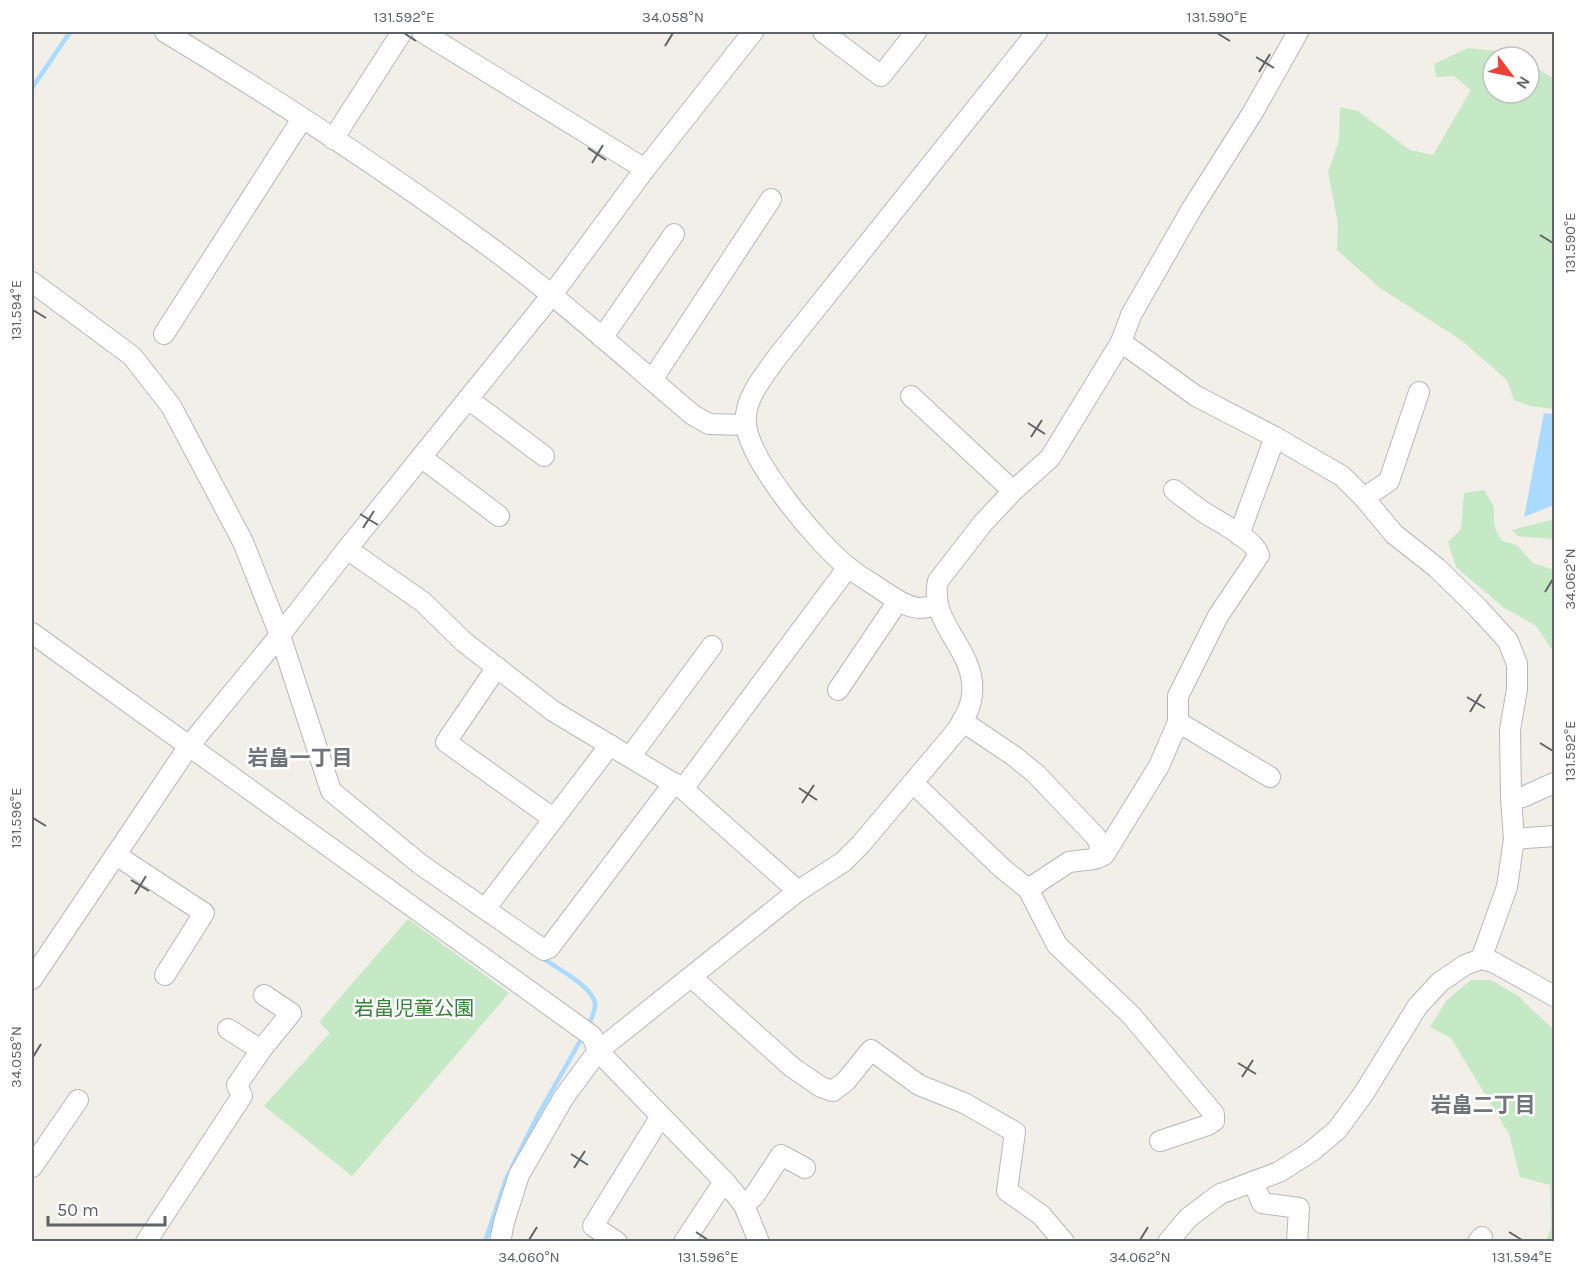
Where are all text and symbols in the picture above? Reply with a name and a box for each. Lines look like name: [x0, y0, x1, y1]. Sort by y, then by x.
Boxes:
text: 131.592°E: [374, 8, 434, 26]
text: 34.058°N: [642, 8, 704, 26]
text: 131.590°E: [1186, 8, 1248, 26]
north arrow: [1481, 45, 1541, 105]
text: N: [1512, 73, 1534, 93]
text: 131.590°E: [1561, 212, 1579, 274]
text: 131.594°E: [7, 280, 25, 340]
text: 34.062°N: [1561, 548, 1579, 610]
text: 131.592°E: [1561, 721, 1579, 781]
district label: 岩畠一丁目: [248, 746, 353, 770]
text: 131.596°E: [7, 788, 25, 848]
park label: 岩畠児童公園: [354, 997, 474, 1020]
text: 34.058°N: [7, 1026, 25, 1088]
district label: 岩畠二丁目: [1431, 1093, 1536, 1117]
scale bar: [48, 1189, 165, 1227]
text: 50 m: [57, 1199, 99, 1221]
text: 34.060°N: [498, 1248, 560, 1266]
text: 131.596°E: [678, 1248, 738, 1266]
text: 34.062°N: [1109, 1248, 1171, 1266]
text: 131.594°E: [1492, 1248, 1552, 1266]

